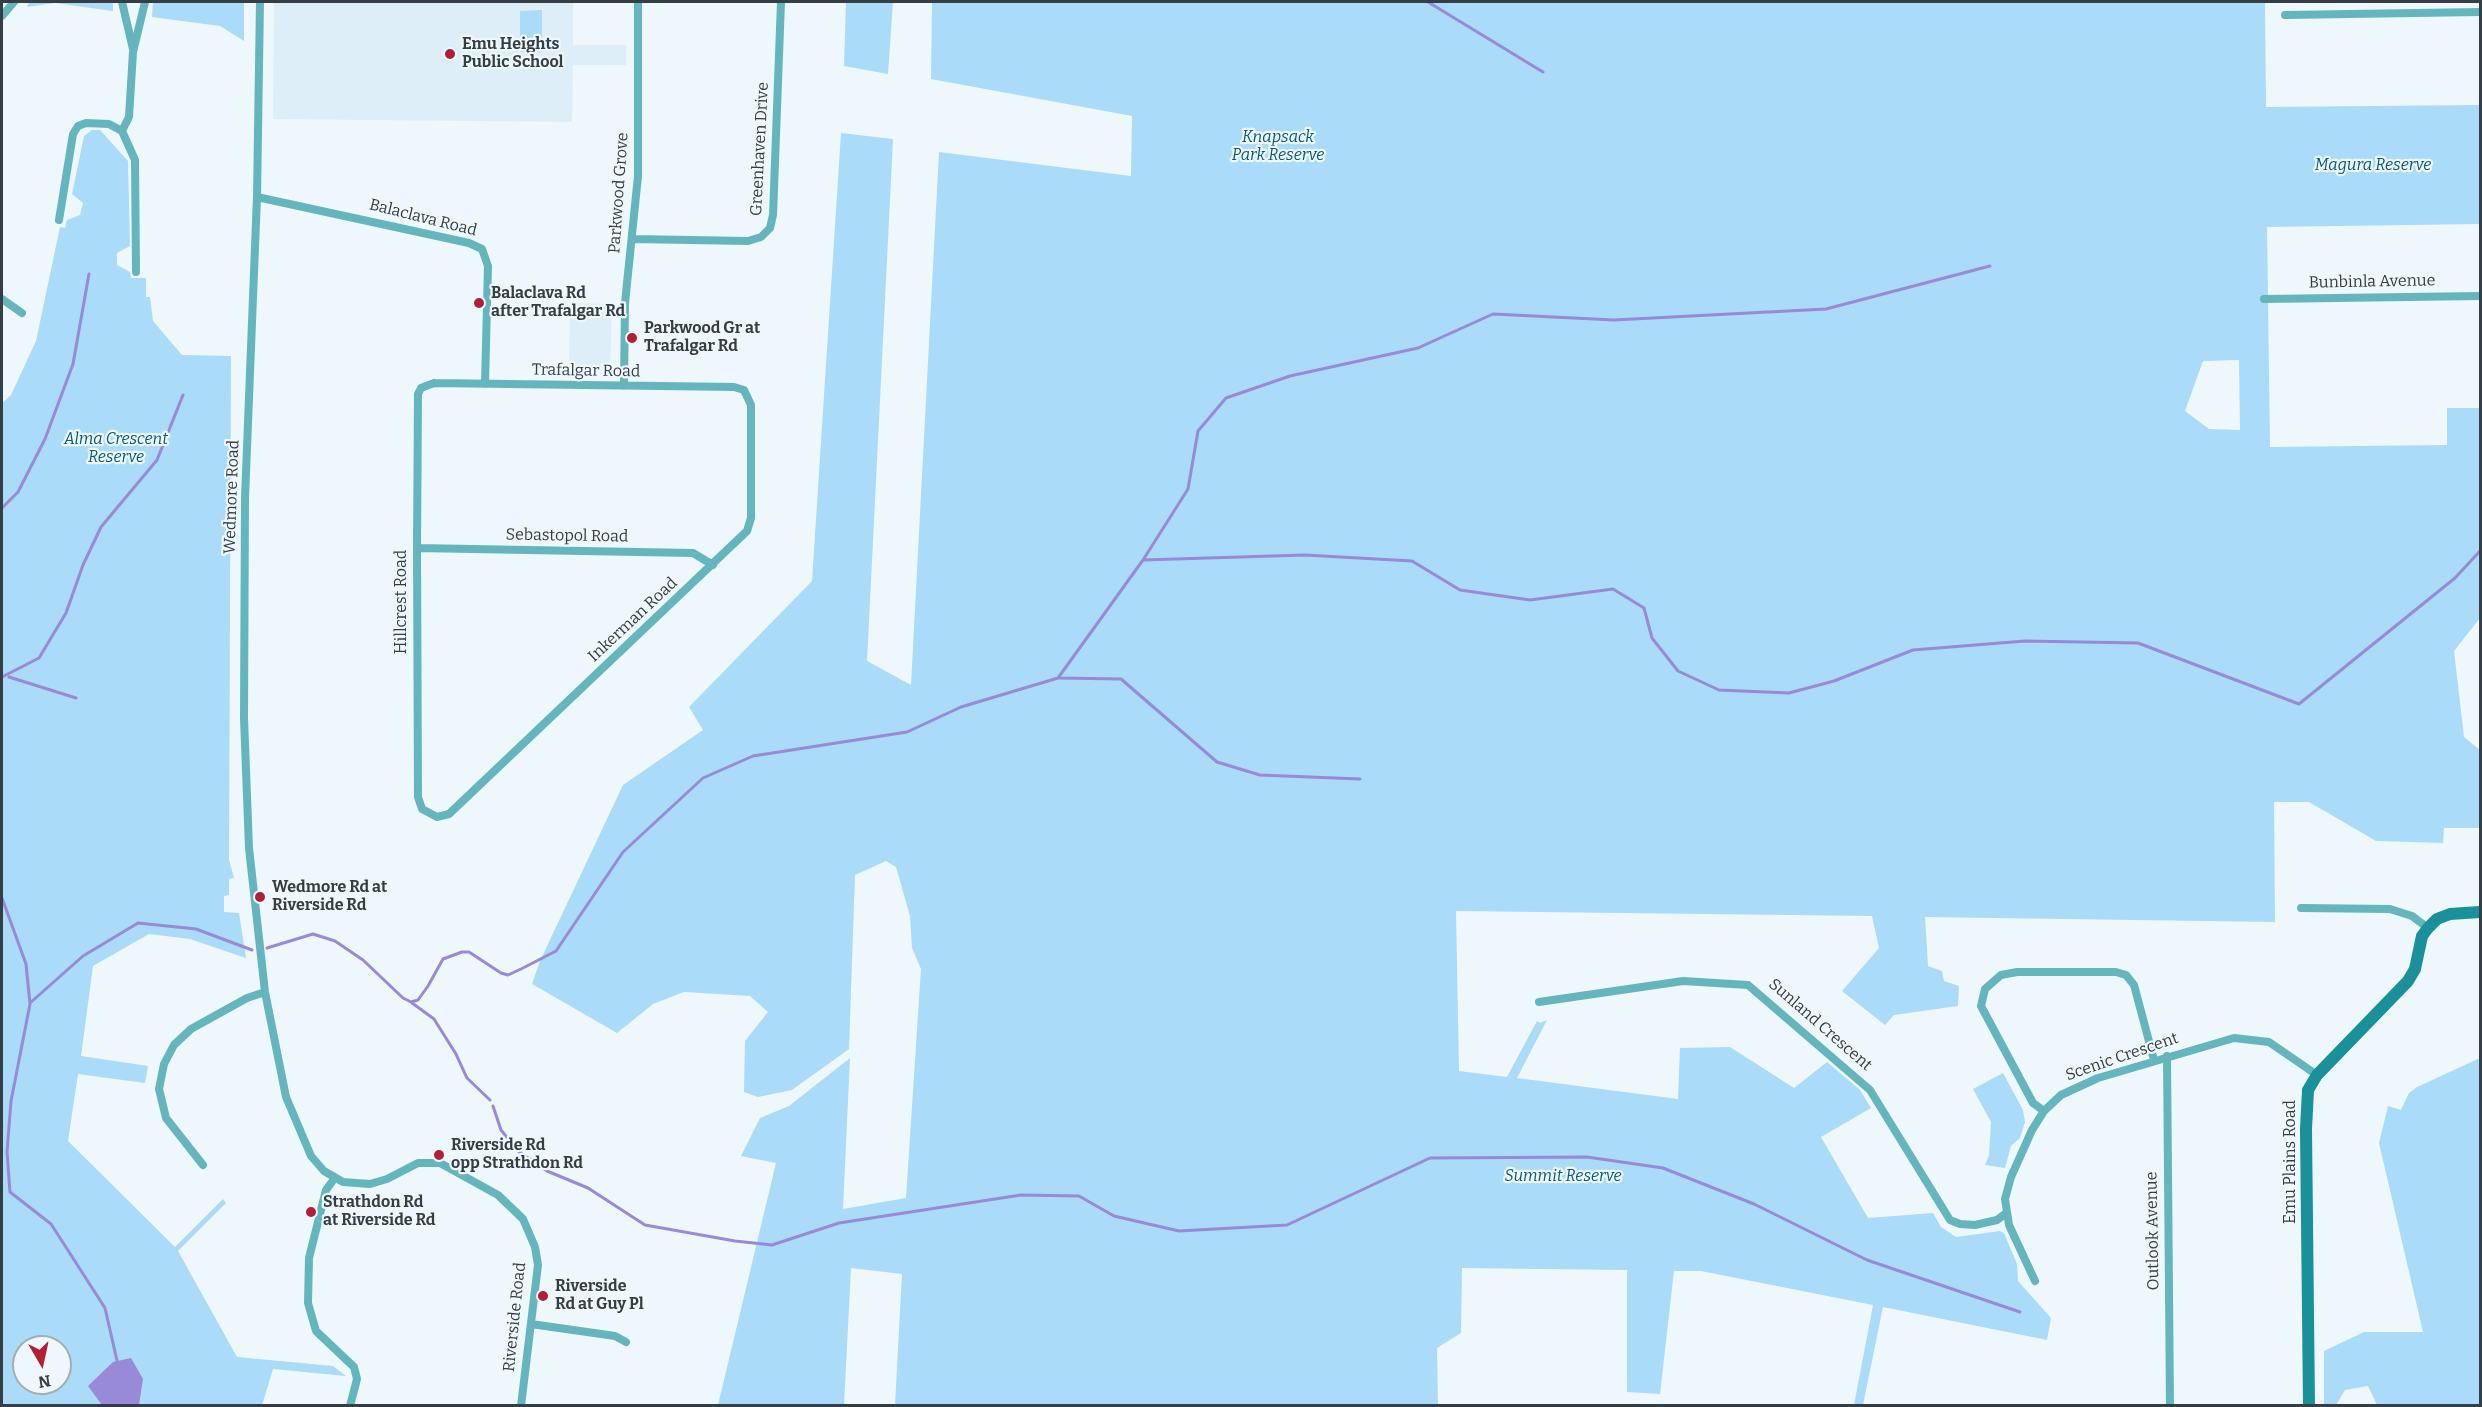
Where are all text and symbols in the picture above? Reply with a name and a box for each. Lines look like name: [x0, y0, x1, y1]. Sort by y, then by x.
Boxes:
place label: Emu Heights Public School: [462, 35, 564, 73]
marker: Emu Heights Public School: [443, 47, 457, 61]
street label: Greenhaven Drive: [747, 82, 773, 216]
park label: Knapsack Park Reserve: [1232, 128, 1324, 166]
street label: Parkwood Grove: [605, 132, 633, 254]
park label: Magura Reserve: [2315, 156, 2431, 176]
street label: Balaclava Road: [367, 195, 479, 241]
street label: Bunbinla Avenue: [2308, 271, 2436, 293]
place label: Balaclava Rd after Trafalgar Rd: [491, 284, 625, 322]
marker: Balaclava Rd after Trafalgar Rd: [472, 296, 486, 310]
place label: Parkwood Gr at Trafalgar Rd: [644, 319, 760, 357]
marker: Parkwood Gr at Trafalgar Rd: [625, 331, 639, 345]
street label: Trafalgar Road: [532, 360, 640, 382]
park label: Alma Crescent Reserve: [64, 430, 168, 468]
street label: Wedmore Road: [220, 440, 244, 554]
street label: Sebastopol Road: [505, 525, 629, 547]
street label: Hillcrest Road: [392, 550, 412, 654]
street label: Inkerman Road: [584, 574, 682, 666]
place label: Wedmore Rd at Riverside Rd: [272, 878, 387, 916]
marker: Wedmore Rd at Riverside Rd: [253, 890, 267, 904]
street label: Sunland Crescent: [1764, 975, 1876, 1075]
street label: Scenic Crescent: [2063, 1029, 2181, 1085]
street label: Emu Plains Road: [2281, 1100, 2301, 1224]
place label: Riverside Rd opp Strathdon Rd: [451, 1136, 583, 1174]
marker: Riverside Rd opp Strathdon Rd: [432, 1148, 446, 1162]
park label: Summit Reserve: [1504, 1167, 1622, 1187]
street label: Outlook Avenue: [2142, 1171, 2164, 1291]
place label: Strathdon Rd at Riverside Rd: [323, 1193, 436, 1231]
marker: Strathdon Rd at Riverside Rd: [304, 1205, 318, 1219]
street label: Riverside Road: [500, 1261, 530, 1373]
place label: Riverside Rd at Guy Pl: [555, 1277, 644, 1315]
marker: Riverside Rd at Guy Pl: [536, 1289, 550, 1303]
north arrow: [12, 1335, 72, 1395]
text: N: [37, 1371, 52, 1392]

